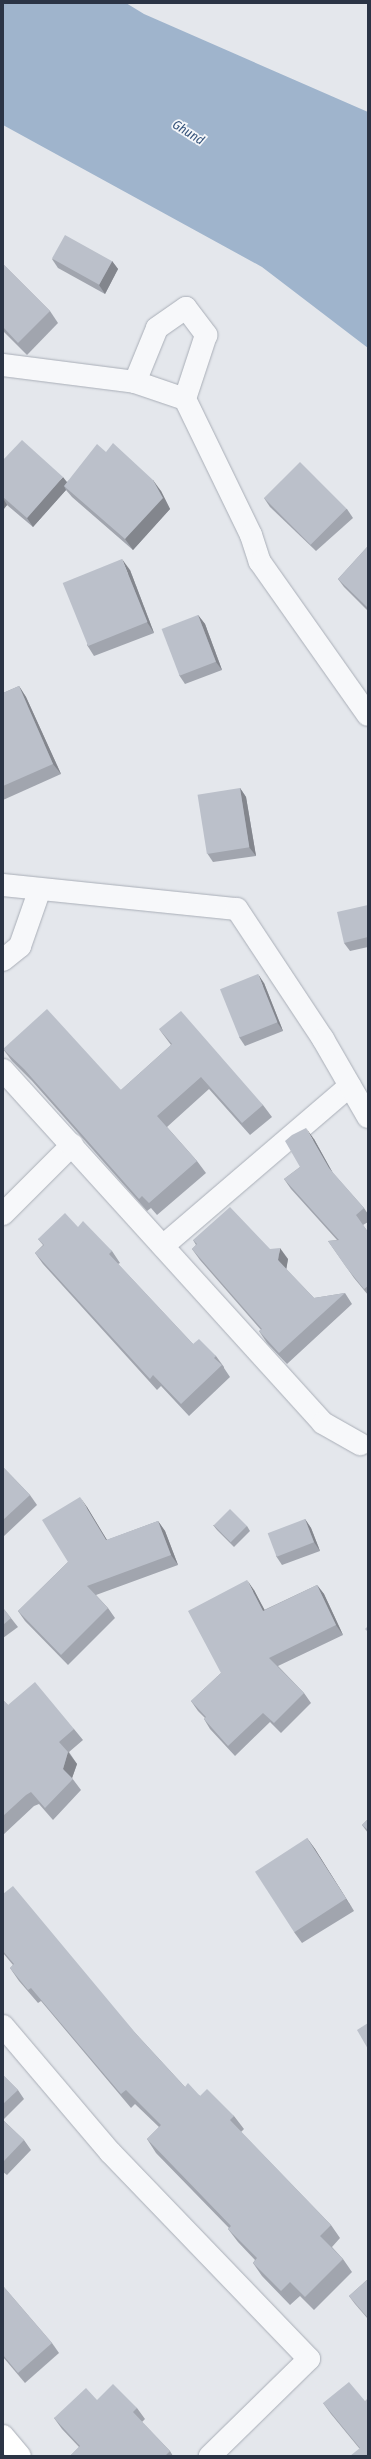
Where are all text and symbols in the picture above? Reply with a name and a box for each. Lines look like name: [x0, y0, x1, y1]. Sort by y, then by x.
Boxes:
water label: Ghund: [169, 117, 207, 149]

